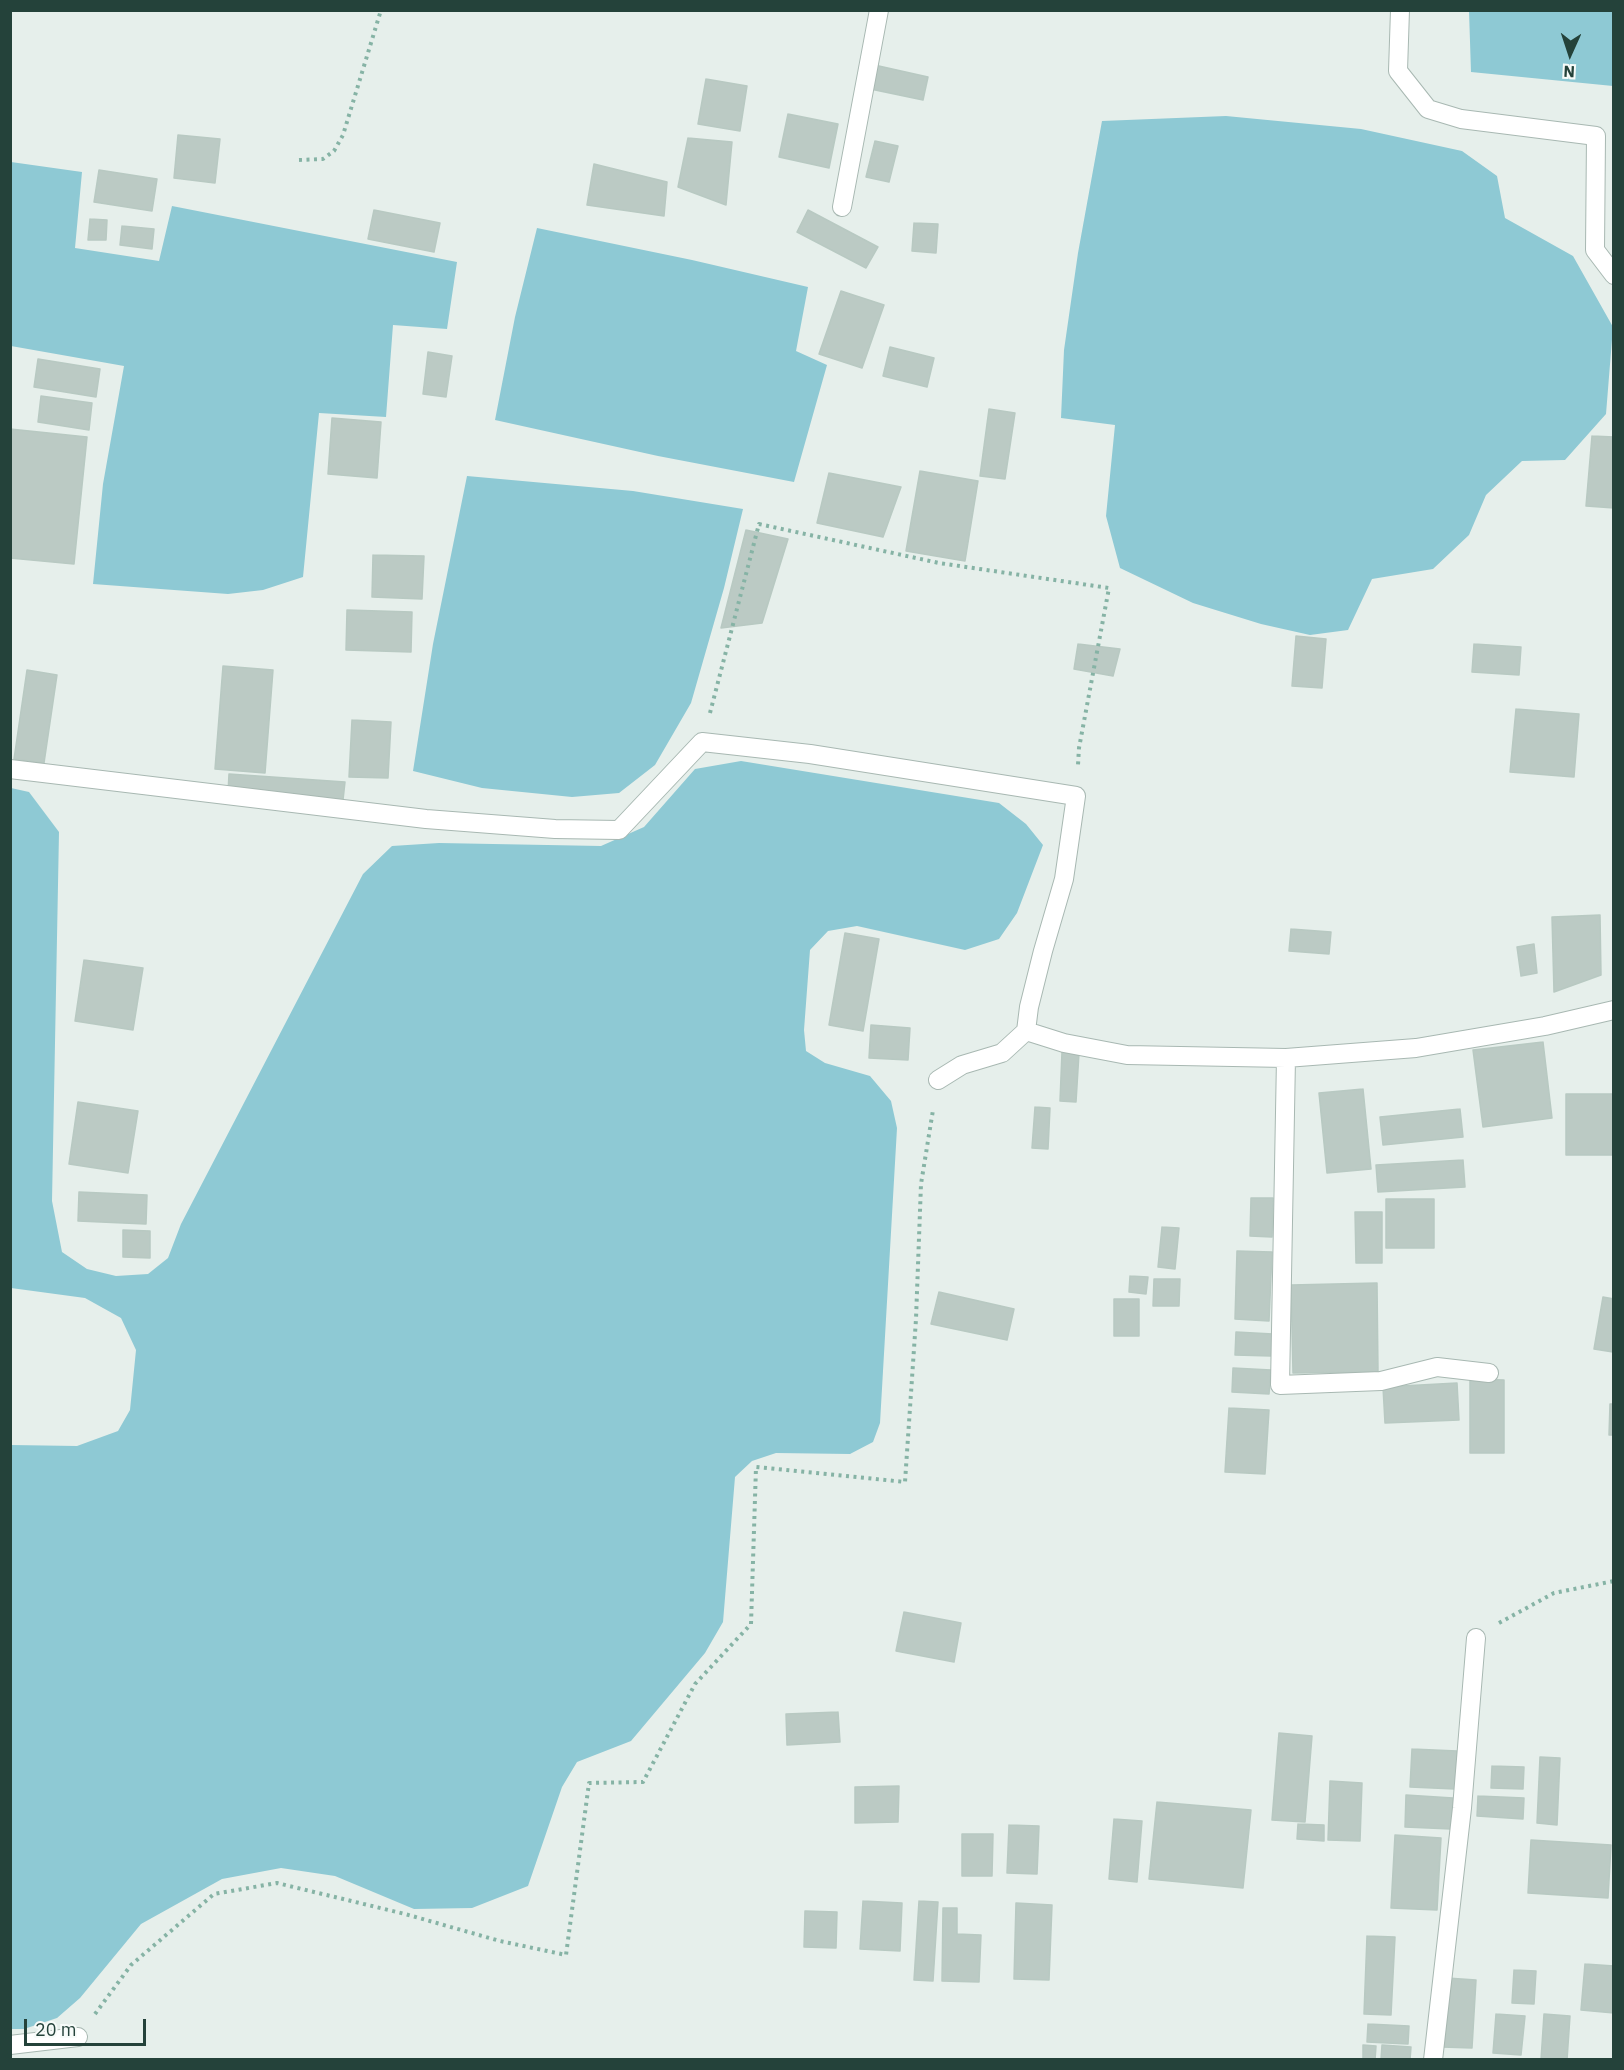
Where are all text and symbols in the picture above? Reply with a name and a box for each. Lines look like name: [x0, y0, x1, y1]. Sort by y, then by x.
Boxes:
north arrow: [1540, 24, 1600, 84]
text: N: [1563, 62, 1575, 82]
scale bar: [27, 2007, 148, 2045]
text: 20 m: [35, 2018, 77, 2041]

